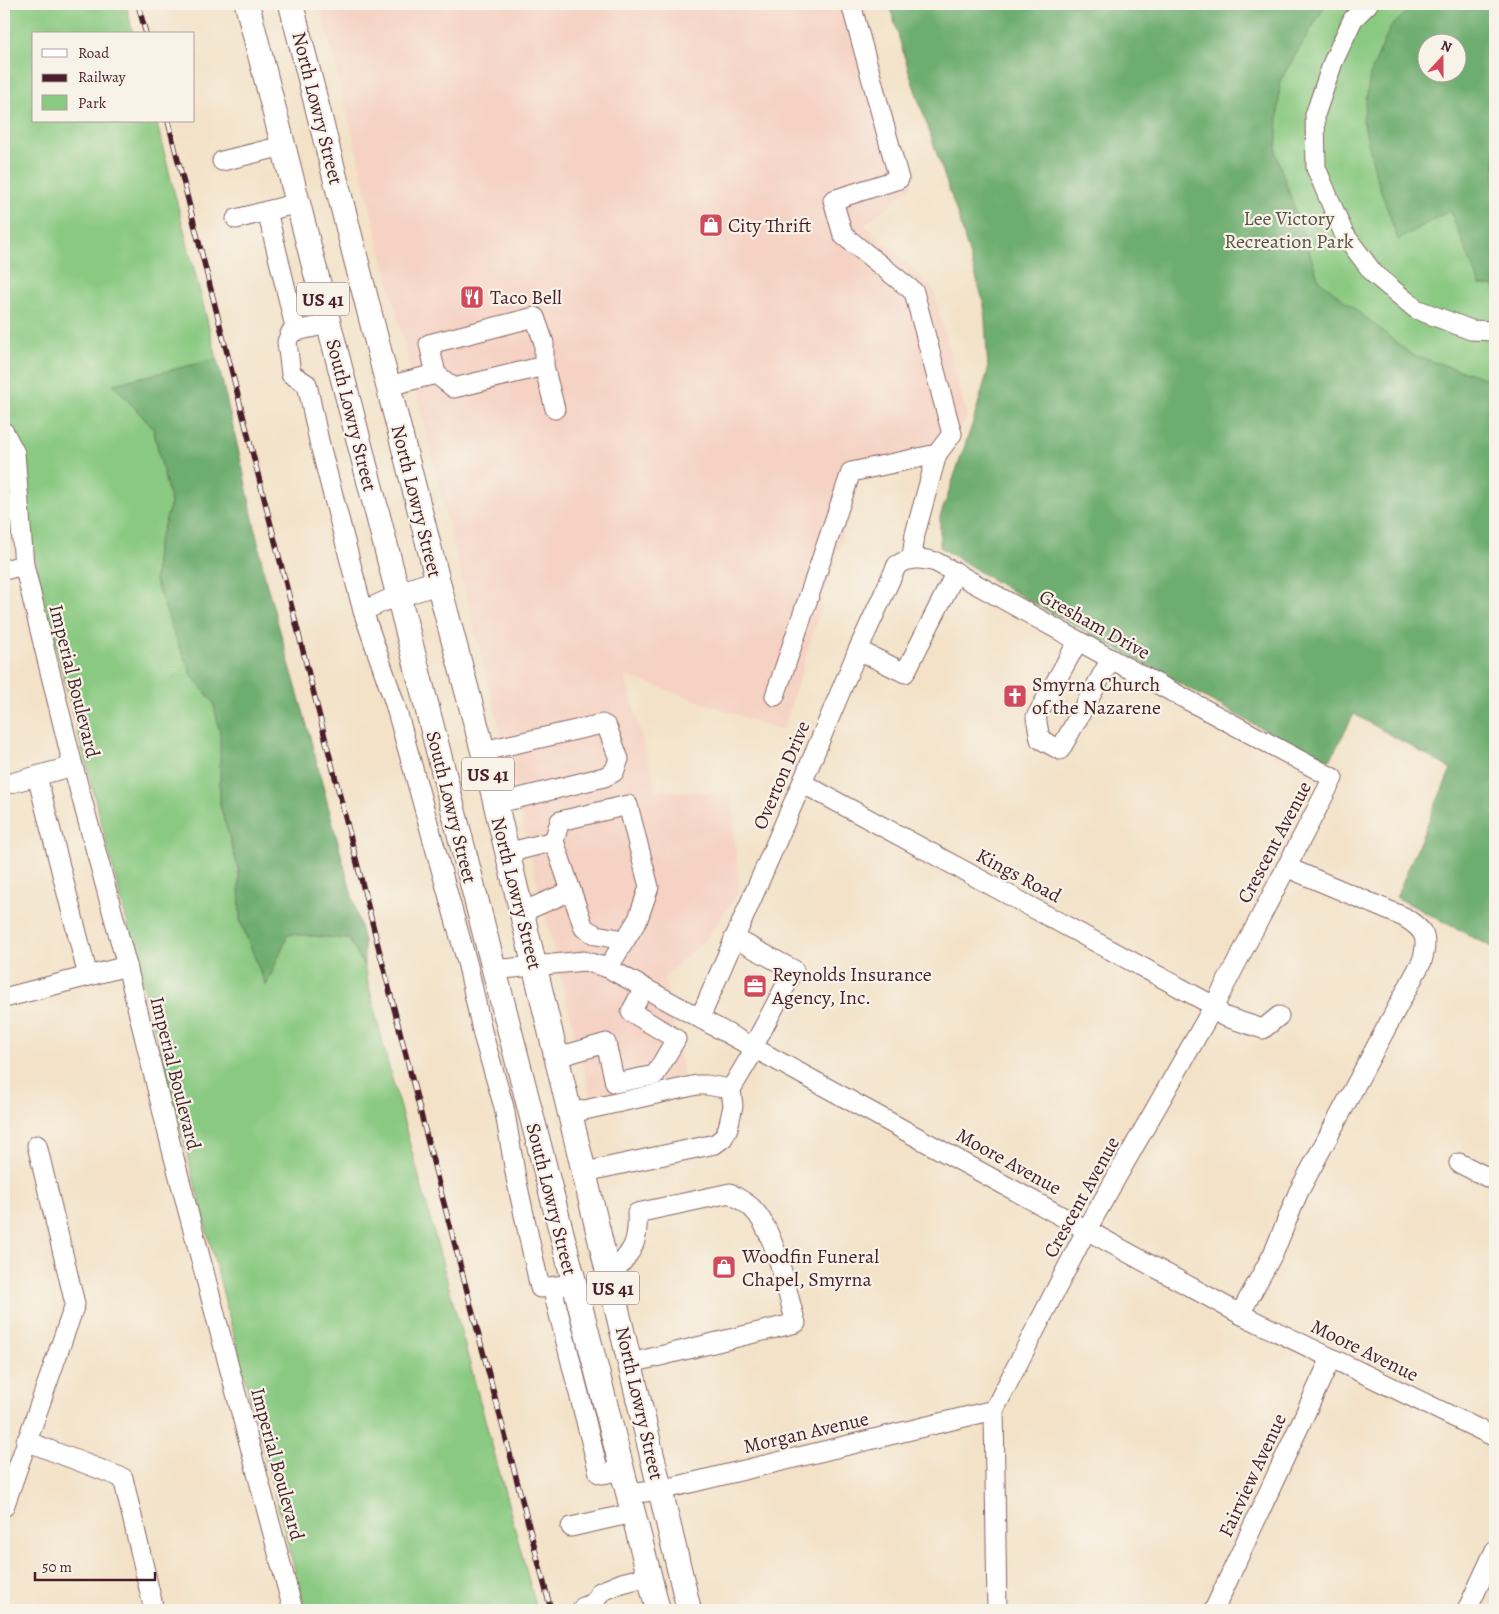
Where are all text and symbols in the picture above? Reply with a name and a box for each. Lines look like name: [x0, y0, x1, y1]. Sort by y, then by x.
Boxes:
street label: North Lowry Street: [285, 29, 350, 188]
legend: [32, 32, 195, 122]
north arrow: [1416, 32, 1466, 82]
text: N: [1438, 36, 1455, 57]
text: Road: [78, 43, 110, 63]
text: Railway: [78, 67, 126, 87]
text: Park: [78, 93, 107, 113]
park label: Lee Victory Recreation Park: [1224, 205, 1354, 255]
shop icon: City Thrift: [698, 212, 724, 238]
place label: City Thrift: [728, 212, 812, 239]
road number: US 41: [297, 282, 349, 316]
restaurant icon: Taco Bell: [459, 284, 485, 310]
place label: Taco Bell: [490, 284, 562, 311]
street label: South Lowry Street: [320, 336, 384, 495]
street label: North Lowry Street: [384, 422, 449, 581]
street label: Gresham Drive: [1034, 583, 1155, 666]
street label: Imperial Boulevard: [42, 602, 107, 761]
place label: Smyrna Church of the Nazarene: [1032, 671, 1161, 721]
church icon: Smyrna Church of the Nazarene: [1002, 683, 1028, 709]
street label: Overton Drive: [746, 717, 816, 834]
street label: South Lowry Street: [420, 728, 484, 887]
road number: US 41: [462, 758, 514, 791]
street label: Crescent Avenue: [1231, 776, 1318, 908]
street label: North Lowry Street: [484, 814, 549, 973]
street label: Kings Road: [971, 842, 1066, 909]
place label: Reynolds Insurance Agency, Inc.: [771, 961, 932, 1011]
office icon: Reynolds Insurance Agency, Inc.: [742, 973, 768, 999]
street label: Imperial Boulevard: [143, 994, 208, 1153]
street label: South Lowry Street: [520, 1120, 584, 1279]
street label: Moore Avenue: [951, 1121, 1066, 1201]
street label: Crescent Avenue: [1037, 1132, 1126, 1263]
place label: Woodfin Funeral Chapel, Smyrna: [741, 1243, 879, 1293]
shop icon: Woodfin Funeral Chapel, Smyrna: [711, 1254, 737, 1280]
road number: US 41: [587, 1272, 639, 1305]
street label: Moore Avenue: [1307, 1313, 1423, 1388]
street label: North Lowry Street: [609, 1324, 670, 1483]
street label: Imperial Boulevard: [244, 1385, 311, 1544]
street label: Morgan Avenue: [741, 1405, 871, 1460]
street label: Fairview Avenue: [1212, 1409, 1293, 1541]
scale bar: [35, 1549, 155, 1581]
text: 50 m: [42, 1557, 72, 1577]

